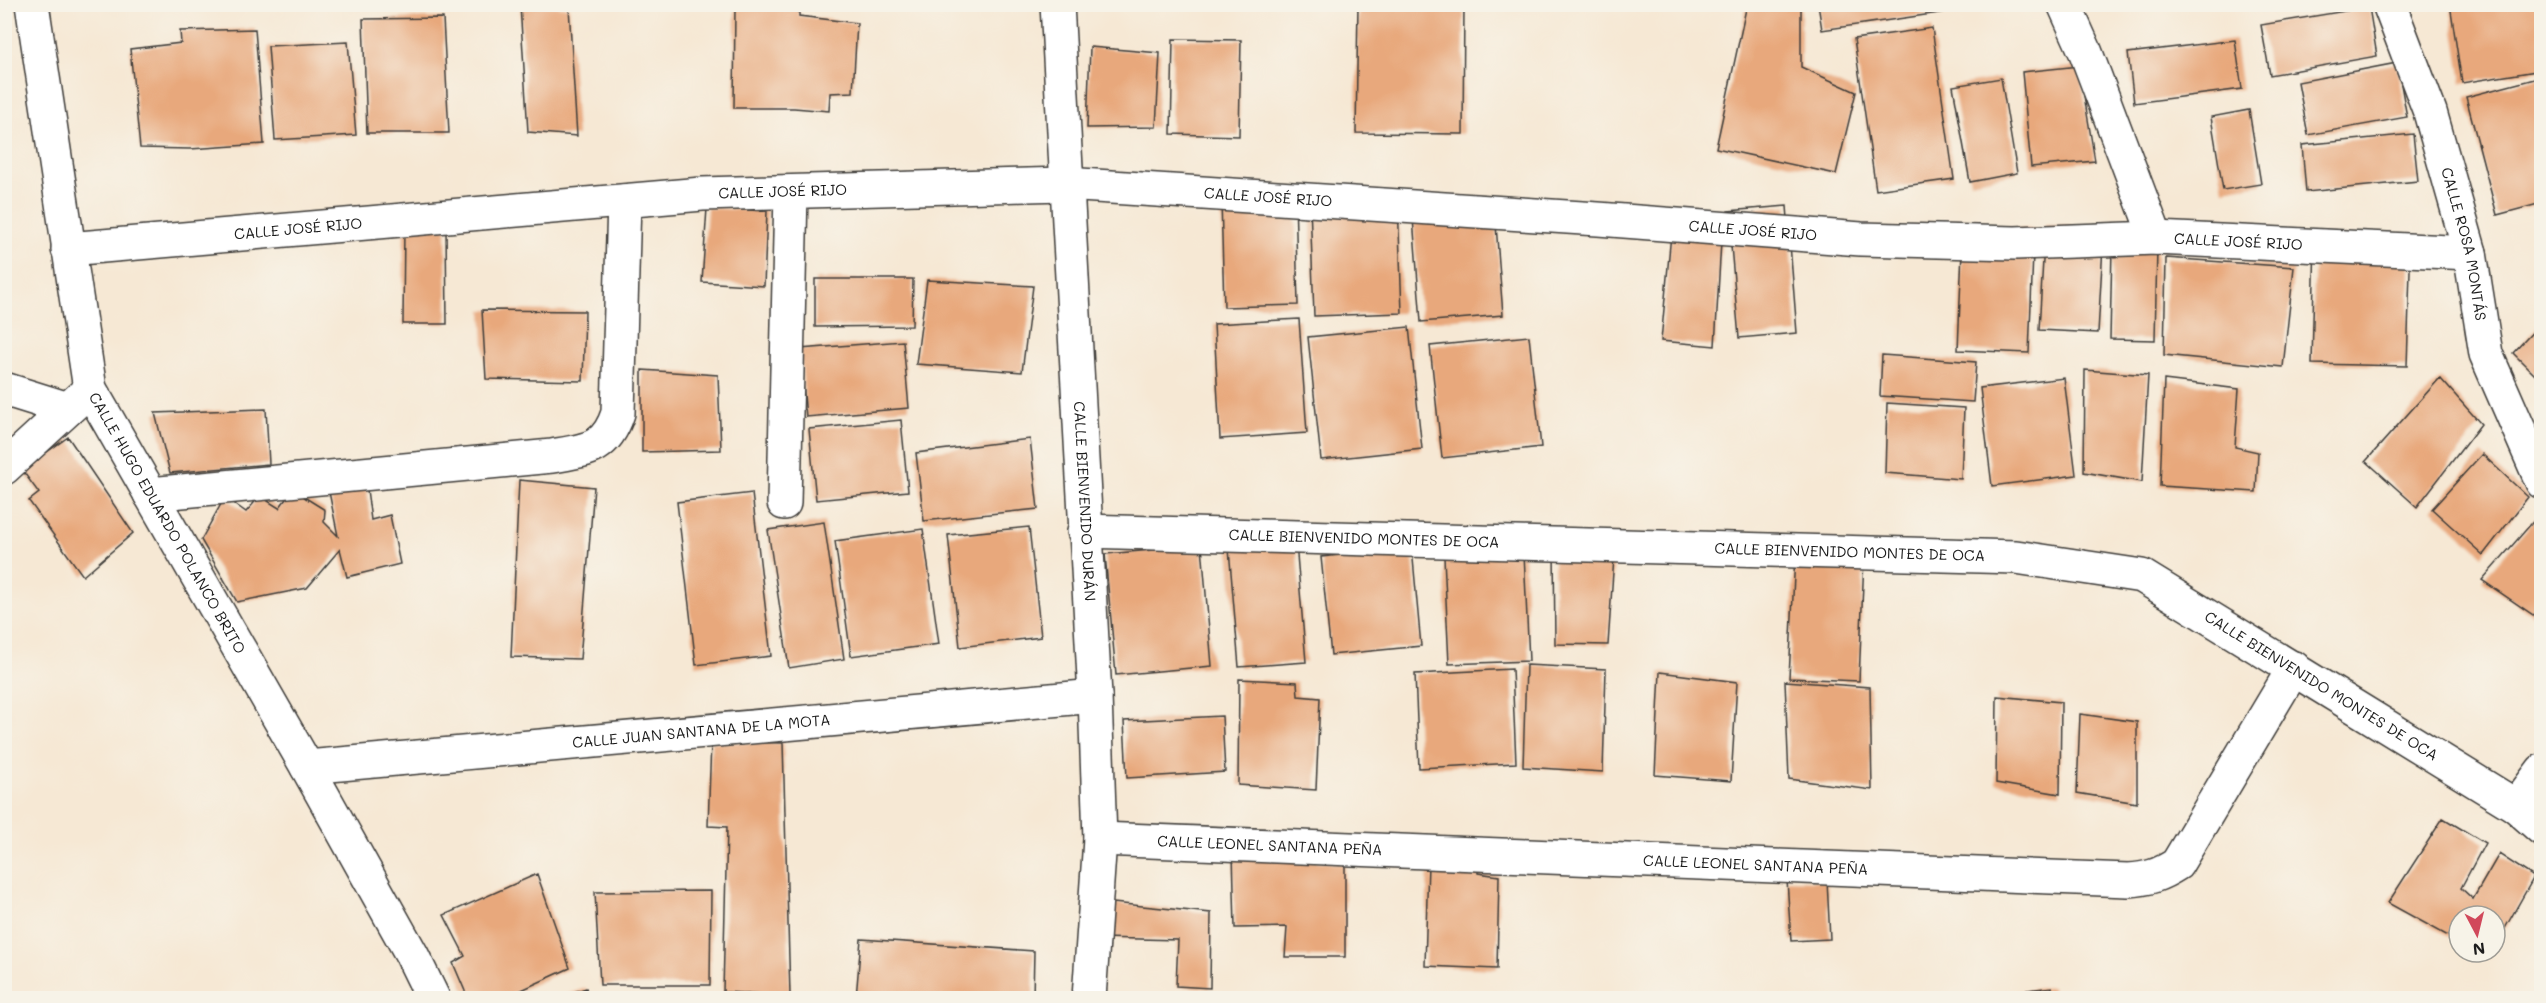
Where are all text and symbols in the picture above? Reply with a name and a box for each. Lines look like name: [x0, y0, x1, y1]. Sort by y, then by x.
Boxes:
street label: CALLE ROSA MONTÁS: [2437, 165, 2492, 322]
street label: CALLE JOSÉ RIJO: [718, 179, 847, 203]
street label: CALLE JOSÉ RIJO: [1203, 182, 1333, 211]
street label: CALLE JOSÉ RIJO: [233, 213, 363, 244]
street label: CALLE JOSÉ RIJO: [1688, 215, 1818, 245]
street label: CALLE JOSÉ RIJO: [2174, 228, 2303, 254]
street label: CALLE HUGO EDUARDO POLANCO BRITO: [85, 388, 251, 657]
street label: CALLE BIENVENIDO DURÁN: [1070, 401, 1101, 602]
street label: CALLE BIENVENIDO MONTES DE OCA: [1228, 524, 1500, 552]
street label: CALLE BIENVENIDO MONTES DE OCA: [1714, 538, 1985, 565]
street label: CALLE BIENVENIDO MONTES DE OCA: [2201, 606, 2442, 765]
street label: CALLE JUAN SANTANA DE LA MOTA: [571, 709, 831, 752]
street label: CALLE LEONEL SANTANA PEÑA: [1157, 830, 1383, 859]
street label: CALLE LEONEL SANTANA PEÑA: [1643, 850, 1868, 879]
north arrow: [2447, 904, 2507, 964]
text: N: [2472, 938, 2486, 961]

